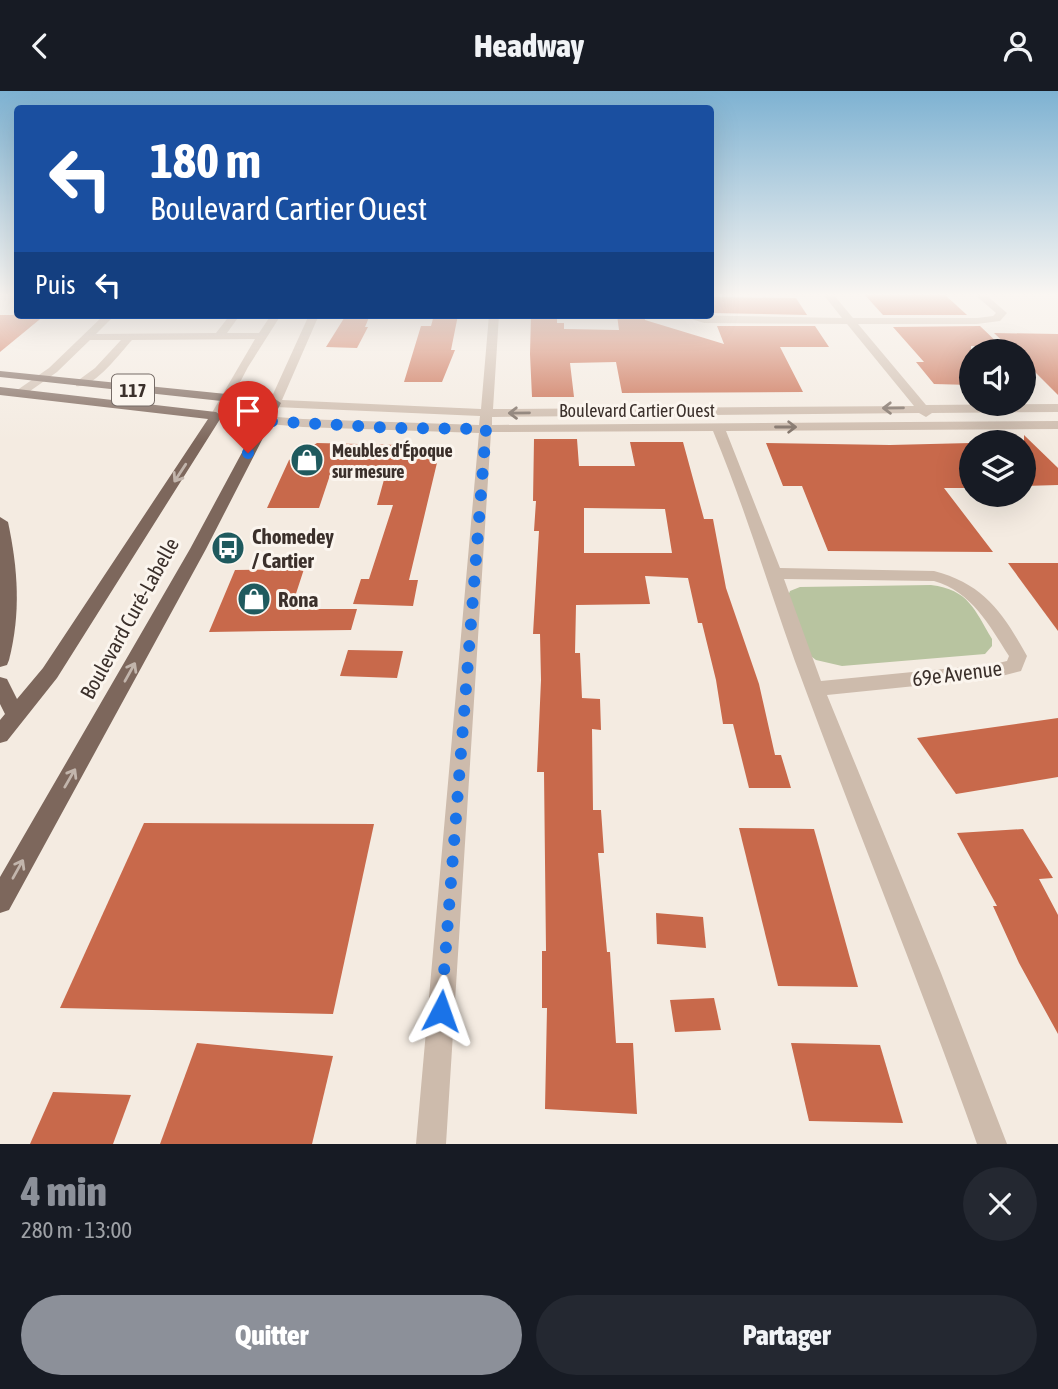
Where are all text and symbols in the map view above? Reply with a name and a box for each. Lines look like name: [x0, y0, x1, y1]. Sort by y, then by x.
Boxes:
icon: back: [21, 27, 59, 65]
text: Headway: [474, 27, 584, 64]
icon: person: [999, 27, 1037, 65]
text: 180 m: [150, 132, 261, 188]
icon: left: [35, 133, 126, 224]
text: Boulevard Cartier Ouest: [150, 190, 427, 227]
icon: left: [89, 266, 127, 304]
text: Puis: [35, 270, 75, 300]
map controls: [959, 339, 1036, 507]
button: sound: [959, 339, 1036, 416]
road number: 117: [112, 375, 154, 405]
pin: [218, 381, 278, 453]
icon: arrive: [229, 392, 267, 430]
street label: Boulevard Cartier Ouest: [559, 400, 715, 421]
one-way arrow: [882, 402, 905, 415]
one-way arrow: [507, 406, 530, 420]
one-way arrow: [774, 420, 797, 434]
button: layers: [959, 430, 1036, 507]
place label: Meubles d'Époque sur mesure: [332, 440, 453, 482]
shop icon: Meubles d'Époque sur mesure: [288, 441, 326, 479]
one-way arrow: [172, 463, 186, 483]
place label: Chomedey / Cartier: [252, 524, 334, 572]
bus stop icon: Chomedey / Cartier: [209, 529, 247, 567]
street label: Boulevard Curé-Labelle: [75, 533, 183, 703]
shop icon: Rona: [235, 580, 273, 618]
place label: Rona: [278, 587, 319, 611]
street label: 69e Avenue: [911, 656, 1003, 690]
one-way arrow: [123, 662, 137, 682]
one-way arrow: [63, 768, 77, 788]
one-way arrow: [12, 859, 25, 880]
position arrow: [404, 974, 478, 1048]
text: 4 min: [21, 1167, 107, 1215]
button: close: [963, 1167, 1037, 1241]
text: 280 m · 13:00: [21, 1217, 132, 1243]
button: Quitter: [21, 1295, 522, 1375]
button: Partager: [536, 1295, 1037, 1375]

